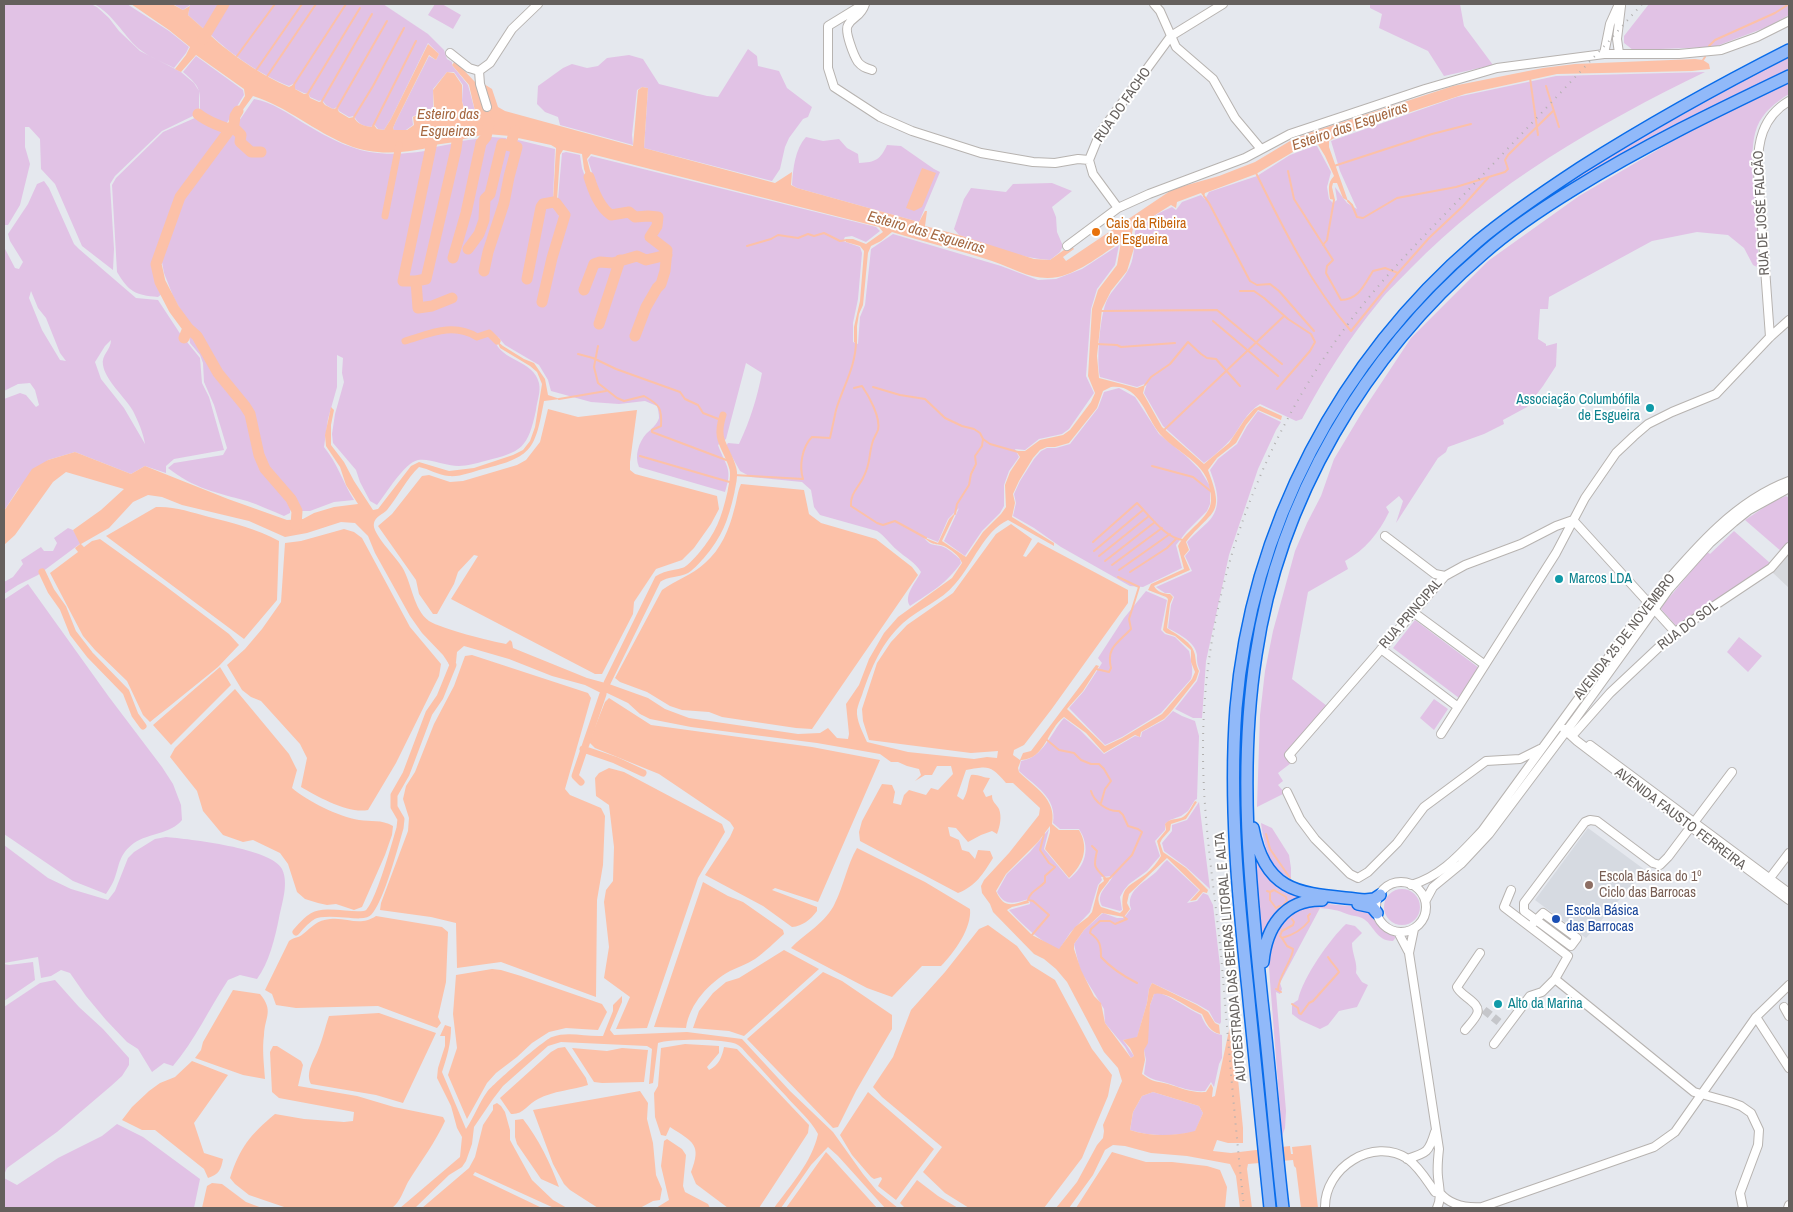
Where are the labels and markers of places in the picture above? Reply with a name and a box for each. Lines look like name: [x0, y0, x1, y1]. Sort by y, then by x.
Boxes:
place label: Cais da Ribeira de Esgueira: [1106, 216, 1186, 248]
marker: Cais da Ribeira de Esgueira: [1090, 226, 1102, 238]
place label: Associação Columbófila de Esgueira: [1516, 392, 1640, 424]
marker: Associação Columbófila de Esgueira: [1644, 402, 1656, 414]
place label: Marcos LDA: [1569, 571, 1632, 587]
marker: Marcos LDA: [1553, 573, 1565, 585]
place label: Escola Básica do 1º Ciclo das Barrocas: [1599, 869, 1701, 902]
marker: Escola Básica do 1º Ciclo das Barrocas: [1583, 879, 1595, 891]
place label: Escola Básica das Barrocas: [1566, 903, 1639, 936]
marker: Escola Básica das Barrocas: [1550, 913, 1562, 925]
place label: Alto da Marina: [1508, 996, 1583, 1012]
marker: Alto da Marina: [1492, 998, 1504, 1010]

